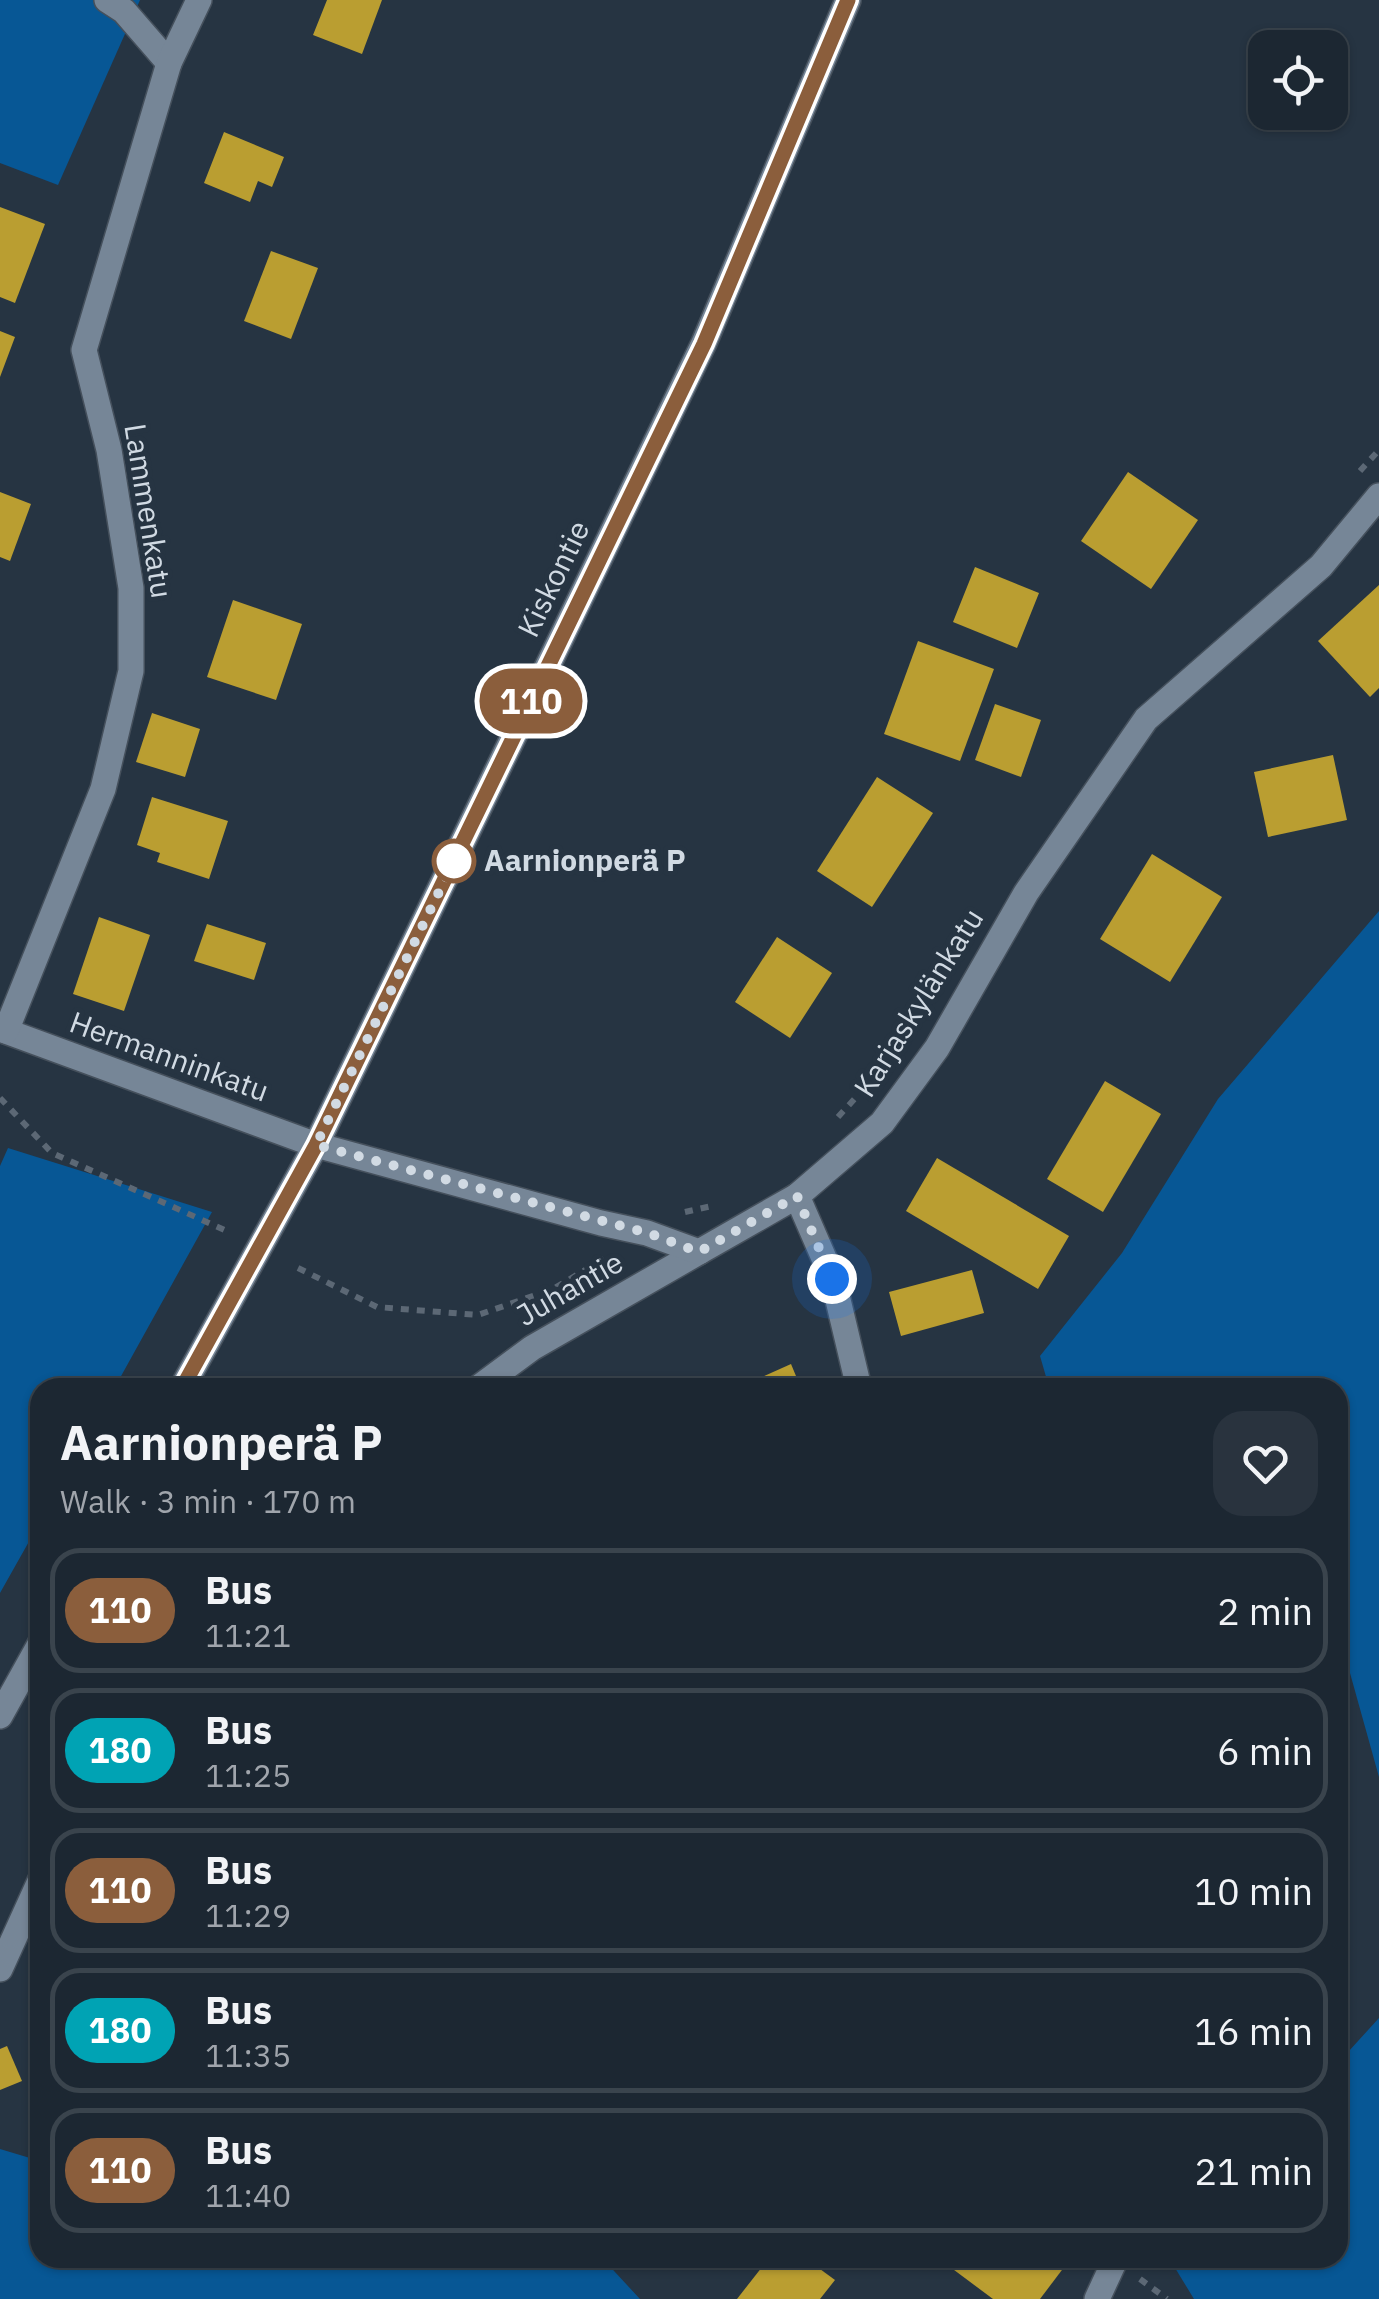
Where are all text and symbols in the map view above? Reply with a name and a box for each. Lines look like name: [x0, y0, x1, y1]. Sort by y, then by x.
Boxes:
map controls: [1248, 30, 1348, 130]
button: locate: [1248, 30, 1348, 130]
street label: Lammenkatu: [116, 421, 183, 601]
street label: Kiskontie: [508, 514, 598, 643]
line badge: 110: [474, 668, 588, 734]
text: 110: [499, 678, 563, 724]
marker: Aarnionperä P: [433, 840, 475, 882]
place label: Aarnionperä P: [484, 840, 686, 879]
street label: Karjaskylänkatu: [844, 901, 991, 1104]
street label: Hermanninkatu: [65, 1002, 274, 1110]
street label: Juhantie: [509, 1242, 630, 1334]
your location: [807, 1254, 857, 1304]
text: Aarnionperä P: [60, 1411, 383, 1473]
button: heart: [1213, 1411, 1318, 1516]
text: Walk · 3 min · 170 m: [60, 1480, 356, 1522]
text: Bus: [205, 1565, 272, 1614]
text: 2 min: [1217, 1586, 1313, 1635]
text: 110: [88, 1587, 152, 1633]
text: 11:21: [205, 1614, 291, 1656]
text: Bus: [205, 1705, 272, 1754]
text: 6 min: [1217, 1726, 1313, 1775]
text: 180: [88, 1727, 152, 1773]
text: 11:25: [205, 1754, 291, 1796]
text: Bus: [205, 1845, 272, 1894]
text: 10 min: [1194, 1866, 1313, 1915]
text: 110: [88, 1867, 152, 1913]
text: 11:29: [205, 1894, 291, 1936]
text: Bus: [205, 1985, 272, 2034]
text: 16 min: [1194, 2006, 1313, 2055]
text: 180: [88, 2007, 152, 2053]
text: 11:35: [205, 2034, 291, 2076]
text: Bus: [205, 2125, 272, 2174]
text: 21 min: [1194, 2146, 1313, 2195]
text: 110: [88, 2147, 152, 2193]
text: 11:40: [205, 2174, 291, 2216]

